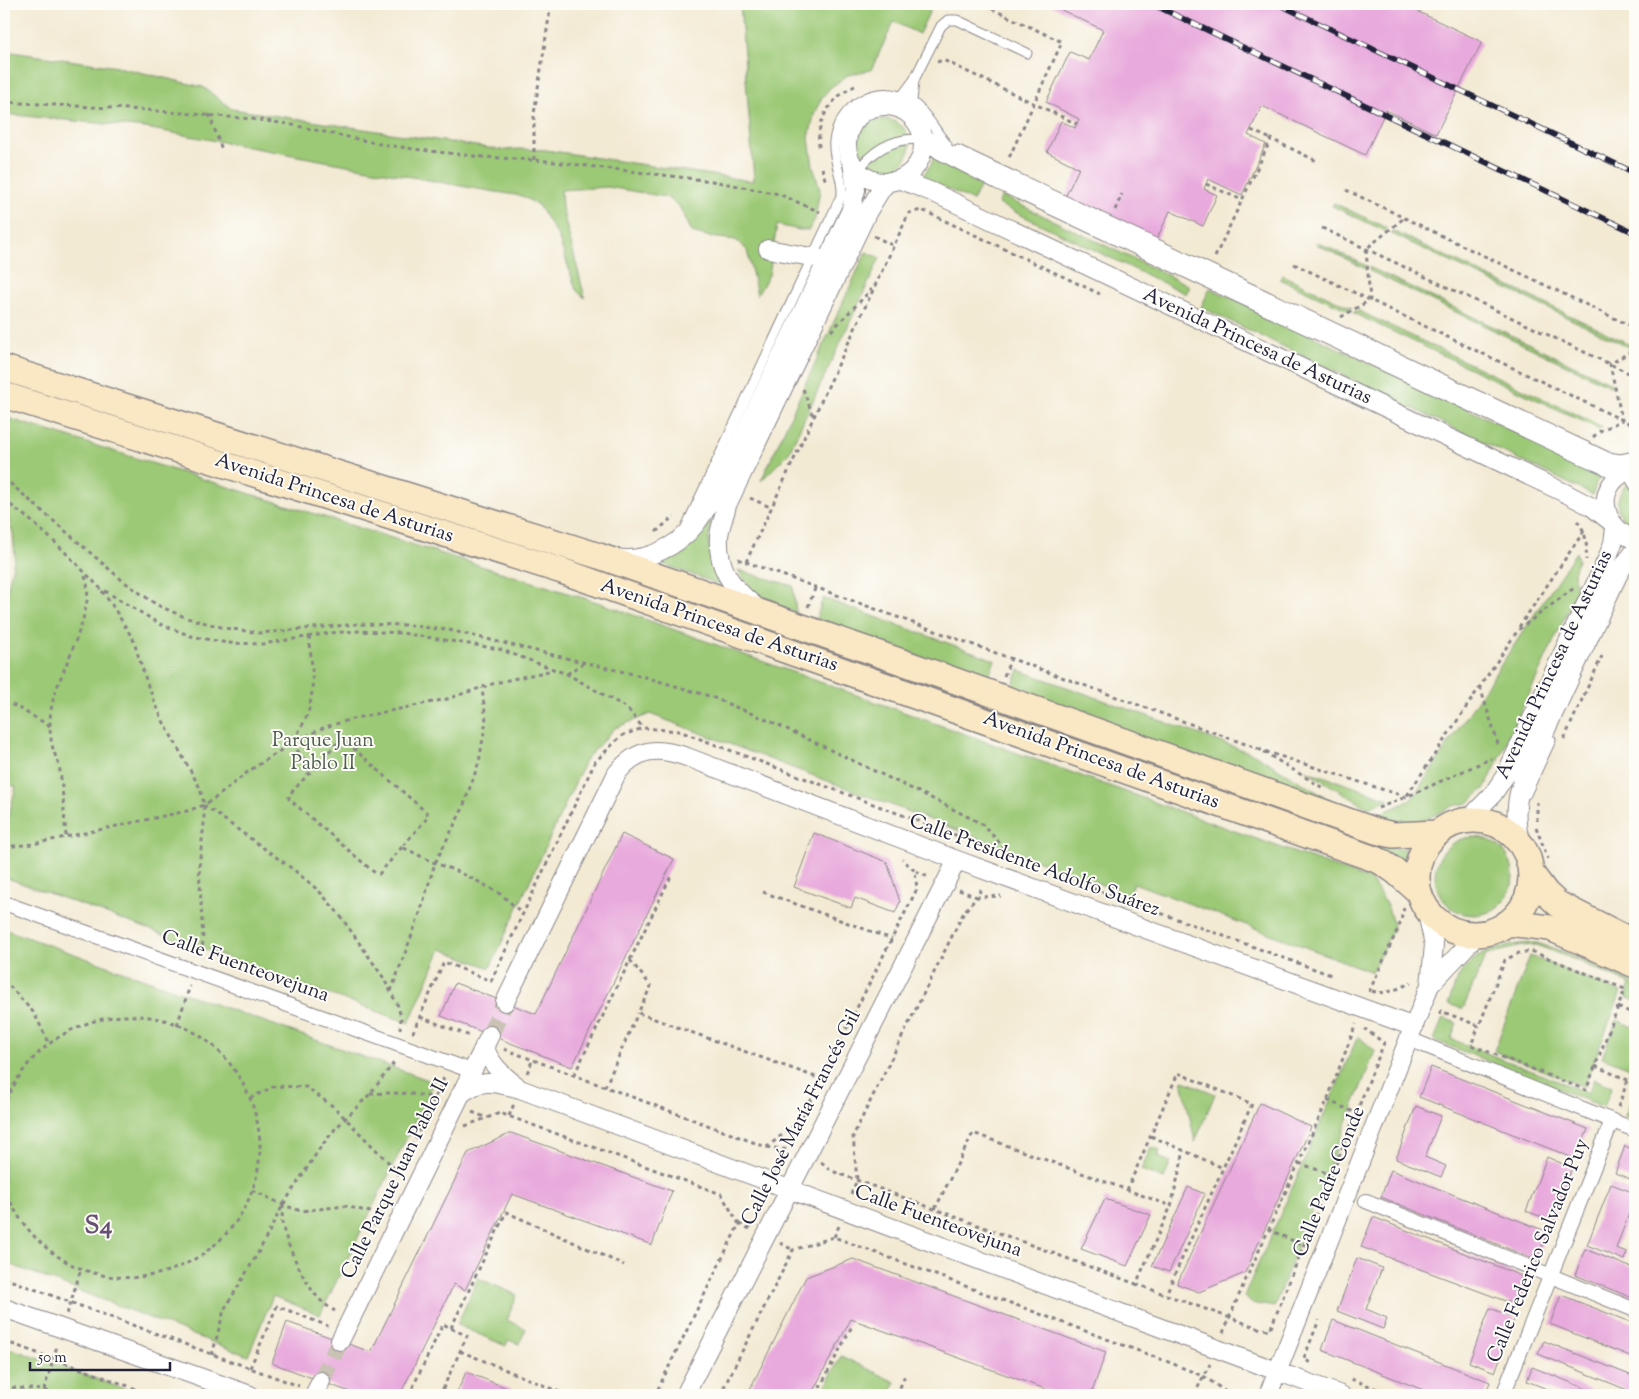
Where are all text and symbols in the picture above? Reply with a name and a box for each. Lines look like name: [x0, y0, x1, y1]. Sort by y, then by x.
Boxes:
street label: Avenida Princesa de Asturias: [1138, 281, 1376, 413]
street label: Avenida Princesa de Asturias: [211, 447, 457, 551]
street label: Avenida Princesa de Asturias: [1489, 546, 1621, 784]
street label: Avenida Princesa de Asturias: [596, 572, 842, 680]
street label: Avenida Princesa de Asturias: [979, 705, 1223, 817]
park label: Parque Juan Pablo II: [272, 727, 374, 779]
street label: Calle Presidente Adolfo Suárez: [905, 807, 1163, 925]
street label: Calle Fuenteovejuna: [157, 923, 333, 1011]
street label: Calle José María Francés Gil: [735, 1005, 869, 1231]
street label: Calle Parque Juan Pablo II: [335, 1073, 458, 1284]
street label: Calle Padre Conde: [1287, 1102, 1373, 1262]
street label: Calle Federico Salvador Puy: [1481, 1134, 1597, 1368]
street label: Calle Fuenteovejuna: [850, 1178, 1026, 1266]
district label: S4: [85, 1209, 113, 1245]
scale bar: [30, 1339, 170, 1371]
text: 50 m: [37, 1348, 67, 1369]

